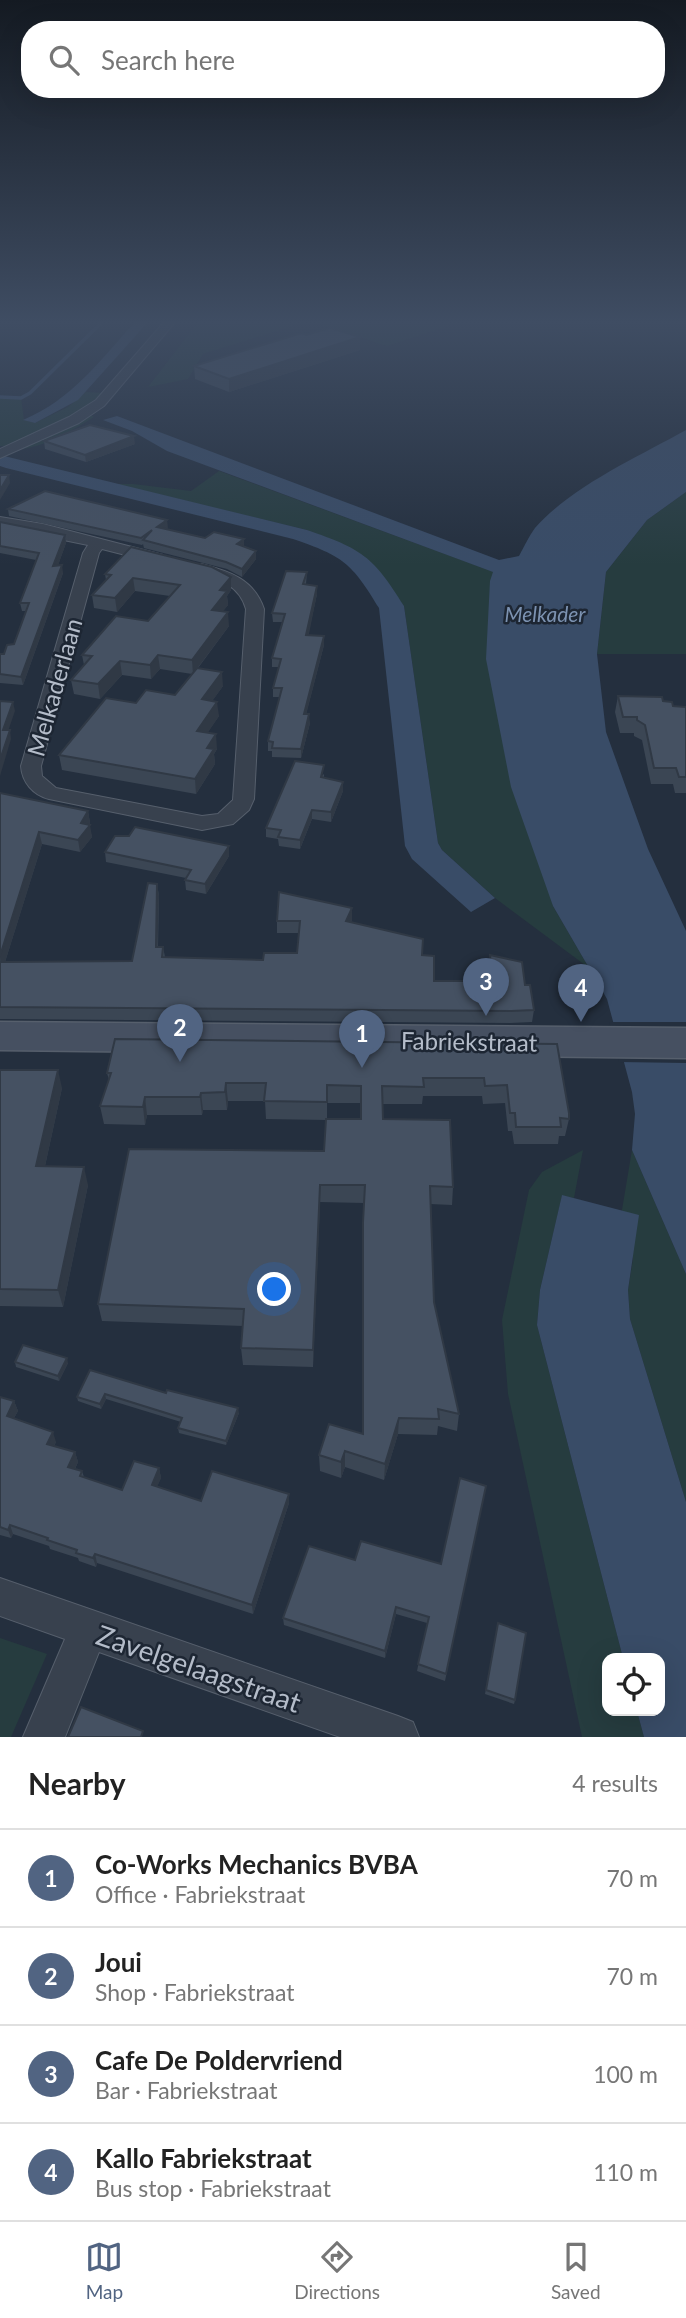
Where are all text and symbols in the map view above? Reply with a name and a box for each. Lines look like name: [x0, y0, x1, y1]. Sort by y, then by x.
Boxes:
search box: [21, 21, 665, 98]
icon: search: [45, 41, 83, 79]
text: Search here: [101, 44, 235, 76]
water label: Melkader: [504, 601, 586, 626]
street label: Melkaderlaan: [20, 615, 88, 759]
pin: 3: [463, 958, 509, 1016]
pin: 4: [558, 964, 604, 1022]
pin: 2: [157, 1004, 203, 1062]
pin: 1: [339, 1010, 385, 1068]
street label: Fabriekstraat: [401, 1025, 538, 1057]
your location: [257, 1272, 291, 1306]
street label: Zavelgelaagstraat: [92, 1617, 306, 1719]
map controls: [602, 1653, 665, 1716]
button: locate: [602, 1653, 665, 1716]
text: Nearby: [28, 1765, 126, 1801]
text: 4 results: [572, 1769, 658, 1797]
text: Co-Works Mechanics BVBA: [95, 1848, 418, 1880]
text: 1: [44, 1864, 58, 1892]
text: 70 m: [607, 1864, 658, 1892]
text: Office · Fabriekstraat: [95, 1880, 305, 1908]
text: Joui: [95, 1946, 142, 1978]
text: 2: [44, 1962, 58, 1990]
text: 70 m: [607, 1962, 658, 1990]
text: Shop · Fabriekstraat: [95, 1978, 295, 2006]
text: Cafe De Poldervriend: [95, 2044, 343, 2076]
text: 3: [44, 2060, 58, 2088]
text: 100 m: [593, 2060, 658, 2088]
text: Bar · Fabriekstraat: [95, 2076, 278, 2104]
text: Kallo Fabriekstraat: [95, 2142, 312, 2174]
text: 4: [44, 2158, 58, 2186]
text: 110 m: [593, 2158, 658, 2186]
text: Bus stop · Fabriekstraat: [95, 2174, 331, 2202]
tab: Map: [85, 2238, 123, 2303]
tab: Directions: [294, 2238, 380, 2303]
tab: Saved: [551, 2238, 601, 2303]

